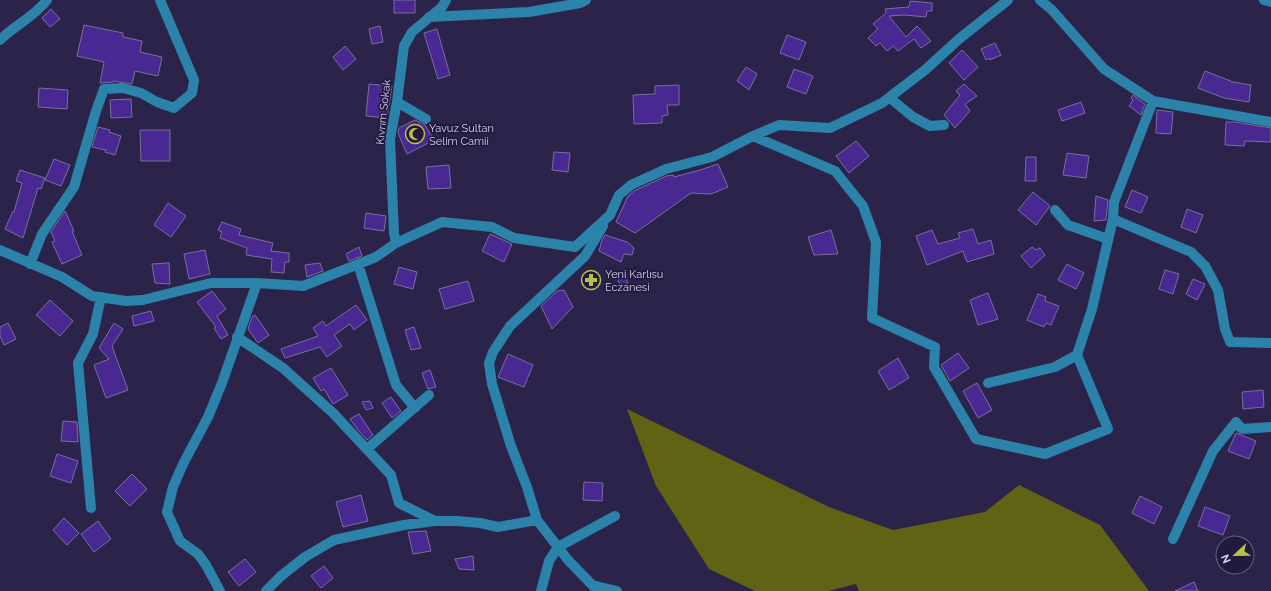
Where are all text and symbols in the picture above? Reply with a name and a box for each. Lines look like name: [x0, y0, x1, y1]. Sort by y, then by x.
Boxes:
street label: Kıvrım Sokak: [374, 79, 393, 145]
place label: Yavuz Sultan Selim Camii: [429, 122, 494, 148]
mosque icon: Yavuz Sultan Selim Camii: [404, 123, 426, 145]
place label: Yeni Karlısu Eczanesi: [605, 268, 663, 294]
pharmacy icon: Yeni Karlısu Eczanesi: [580, 269, 602, 291]
north arrow: [1215, 535, 1255, 575]
text: N: [1219, 552, 1234, 565]

